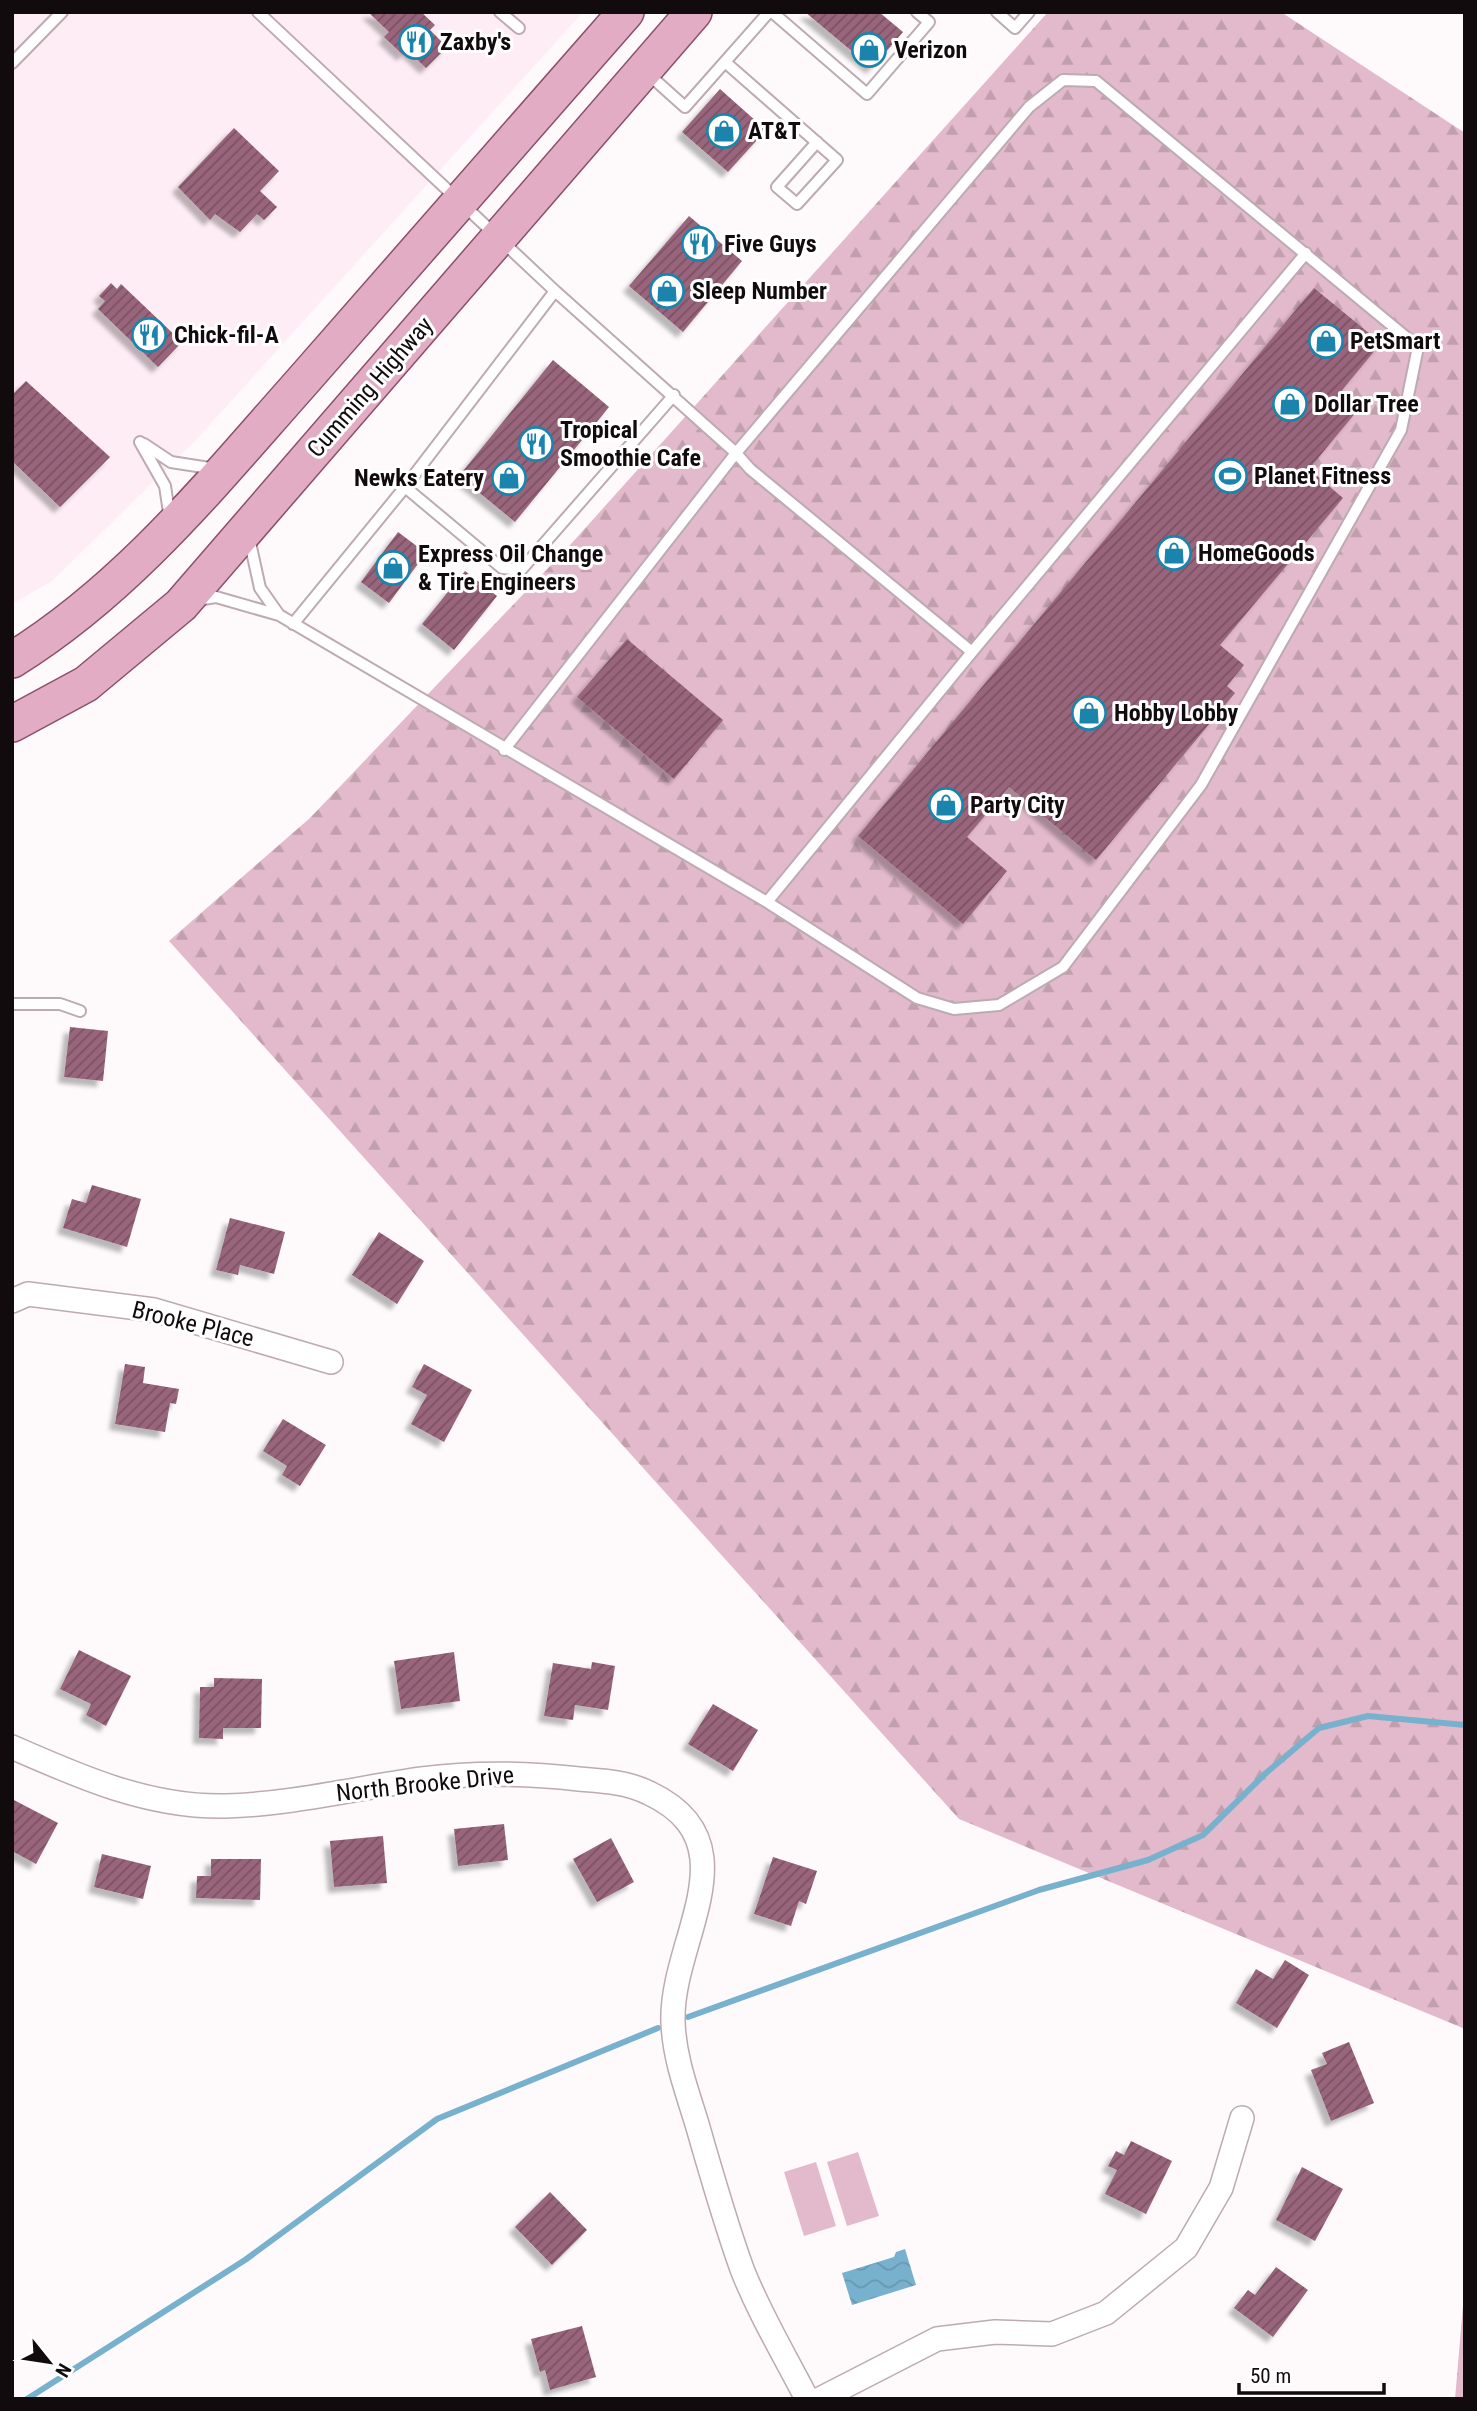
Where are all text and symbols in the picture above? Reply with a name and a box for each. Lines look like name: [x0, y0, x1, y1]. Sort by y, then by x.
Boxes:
restaurant icon: Zaxby's: [397, 23, 435, 61]
place label: Zaxby's: [440, 28, 511, 56]
shop icon: Verizon: [850, 31, 888, 69]
place label: Verizon: [894, 36, 967, 64]
shop icon: AT&T: [705, 112, 743, 150]
place label: AT&T: [748, 117, 801, 145]
restaurant icon: Five Guys: [680, 225, 718, 263]
place label: Five Guys: [724, 230, 817, 258]
shop icon: Sleep Number: [648, 272, 686, 310]
place label: Sleep Number: [692, 277, 827, 305]
street label: Cumming Highway: [302, 311, 438, 463]
restaurant icon: Chick-fil-A: [130, 316, 168, 354]
place label: Chick-fil-A: [174, 321, 279, 349]
shop icon: PetSmart: [1307, 322, 1345, 360]
place label: PetSmart: [1350, 327, 1440, 355]
shop icon: Dollar Tree: [1271, 385, 1309, 423]
place label: Dollar Tree: [1314, 390, 1419, 418]
place label: Tropical Smoothie Cafe: [560, 416, 701, 472]
restaurant icon: Tropical Smoothie Cafe: [517, 425, 555, 463]
sports icon: Planet Fitness: [1211, 457, 1249, 495]
shop icon: Newks Eatery: [490, 459, 528, 497]
place label: Planet Fitness: [1254, 462, 1391, 490]
place label: Newks Eatery: [354, 464, 484, 492]
shop icon: HomeGoods: [1155, 534, 1193, 572]
place label: HomeGoods: [1198, 539, 1315, 567]
place label: Express Oil Change & Tire Engineers: [418, 540, 603, 596]
shop icon: Express Oil Change & Tire Engineers: [374, 549, 412, 587]
shop icon: Hobby Lobby: [1070, 694, 1108, 732]
place label: Hobby Lobby: [1114, 699, 1239, 727]
shop icon: Party City: [927, 786, 965, 824]
place label: Party City: [970, 791, 1065, 819]
street label: Brooke Place: [129, 1295, 257, 1353]
street label: North Brooke Drive: [335, 1761, 515, 1807]
north arrow: [14, 2327, 84, 2397]
scale bar: [1239, 2352, 1384, 2396]
text: N: [50, 2359, 76, 2381]
text: 50 m: [1250, 2364, 1291, 2388]

